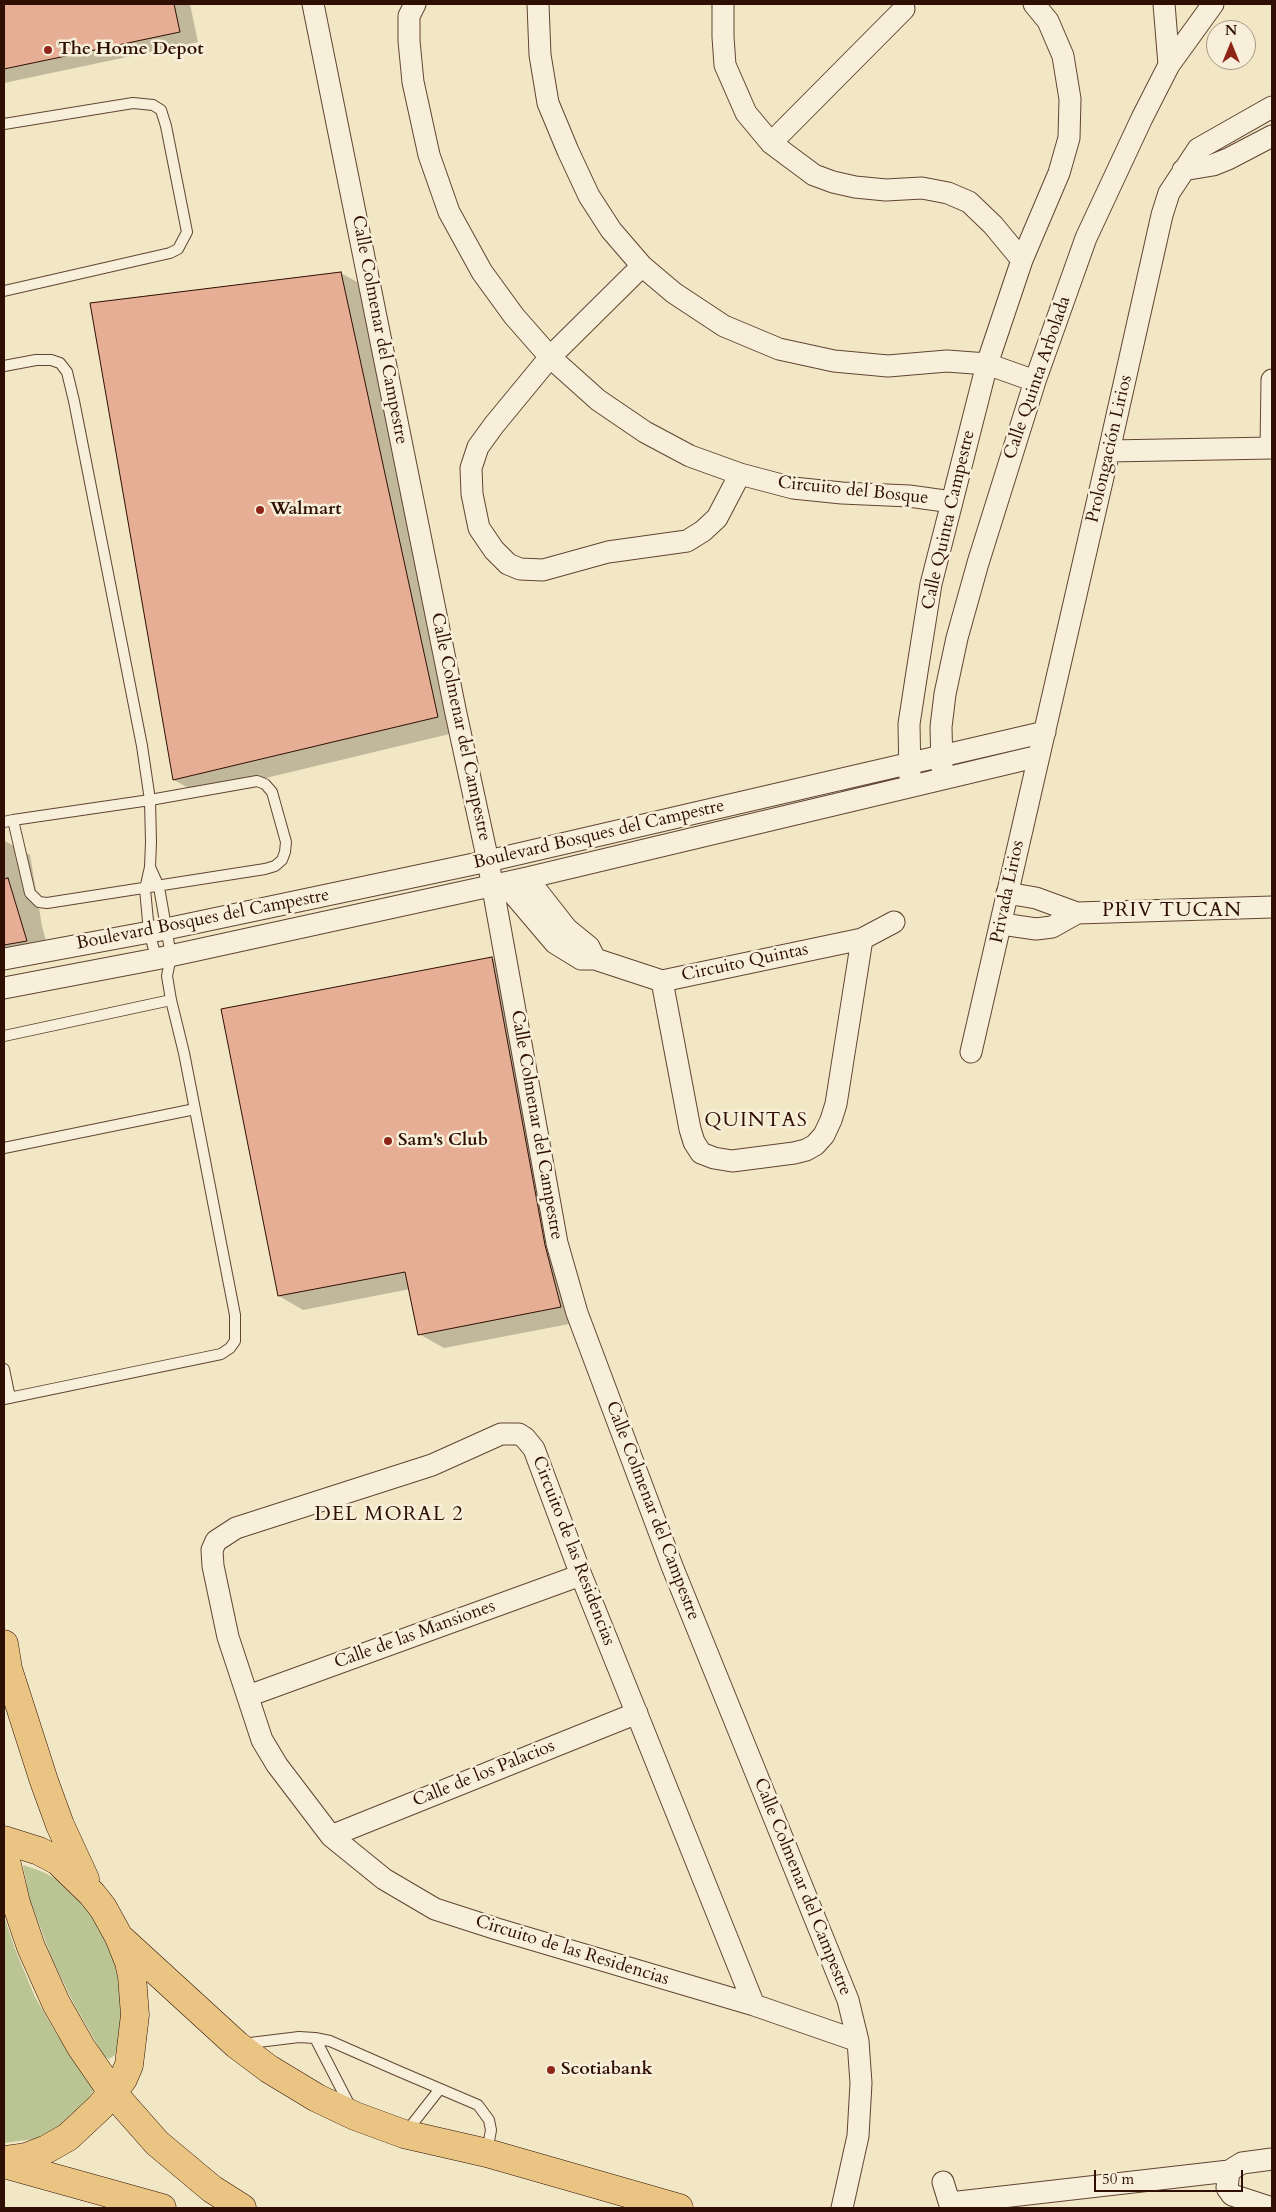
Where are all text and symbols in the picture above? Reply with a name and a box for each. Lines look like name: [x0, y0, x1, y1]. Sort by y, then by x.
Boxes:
north arrow: [1206, 20, 1256, 70]
text: N: [1225, 21, 1237, 40]
place label: The Home Depot: [58, 39, 204, 61]
marker: The Home Depot: [42, 44, 54, 56]
street label: Calle Colmenar del Campestre: [346, 214, 412, 446]
street label: Calle Quinta Arbolada: [1000, 294, 1076, 462]
street label: Prolongación Lirios: [1083, 373, 1137, 525]
street label: Calle Quinta Campestre: [918, 428, 980, 612]
street label: Circuito del Bosque: [776, 472, 930, 510]
place label: Walmart: [270, 499, 342, 521]
marker: Walmart: [254, 504, 266, 516]
street label: Calle Colmenar del Campestre: [425, 611, 495, 843]
street label: Boulevard Bosques del Campestre: [471, 796, 727, 874]
street label: Privada Lirios: [987, 839, 1029, 945]
street label: Boulevard Bosques del Campestre: [75, 885, 331, 955]
district label: PRIV TUCAN: [1101, 899, 1243, 923]
street label: Circuito Quintas: [680, 939, 810, 987]
street label: Calle Colmenar del Campestre: [505, 1009, 567, 1241]
district label: QUINTAS: [703, 1109, 809, 1133]
place label: Sam's Club: [398, 1130, 488, 1152]
marker: Sam's Club: [382, 1135, 394, 1147]
street label: Calle Colmenar del Campestre: [600, 1398, 704, 1624]
street label: Circuito de las Residencias: [527, 1453, 619, 1649]
district label: DEL MORAL 2: [313, 1503, 465, 1527]
street label: Calle de las Mansiones: [332, 1596, 498, 1674]
street label: Calle de los Palacios: [410, 1736, 558, 1812]
street label: Calle Colmenar del Campestre: [748, 1775, 856, 1999]
street label: Circuito de las Residencias: [473, 1911, 671, 1991]
place label: Scotiabank: [561, 2059, 653, 2081]
marker: Scotiabank: [545, 2064, 557, 2076]
scale bar: [1096, 2160, 1245, 2192]
text: 50 m: [1102, 2169, 1134, 2189]

